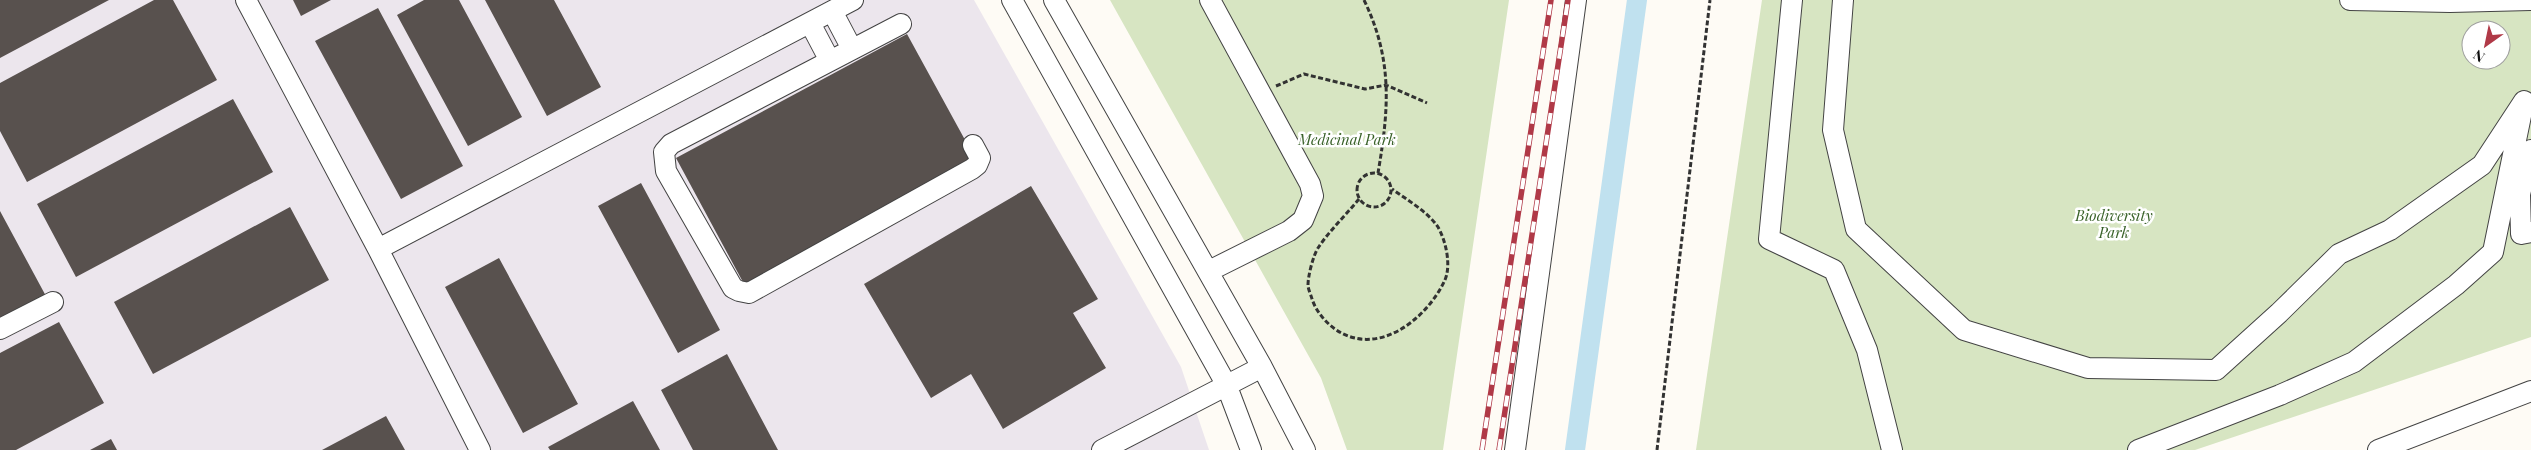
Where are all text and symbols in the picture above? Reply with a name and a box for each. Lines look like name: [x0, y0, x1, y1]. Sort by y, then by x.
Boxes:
north arrow: [2461, 20, 2511, 70]
text: N: [2469, 46, 2488, 67]
park label: Medicinal Park: [1297, 129, 1396, 149]
park label: Biodiversity Park: [2074, 205, 2153, 242]

